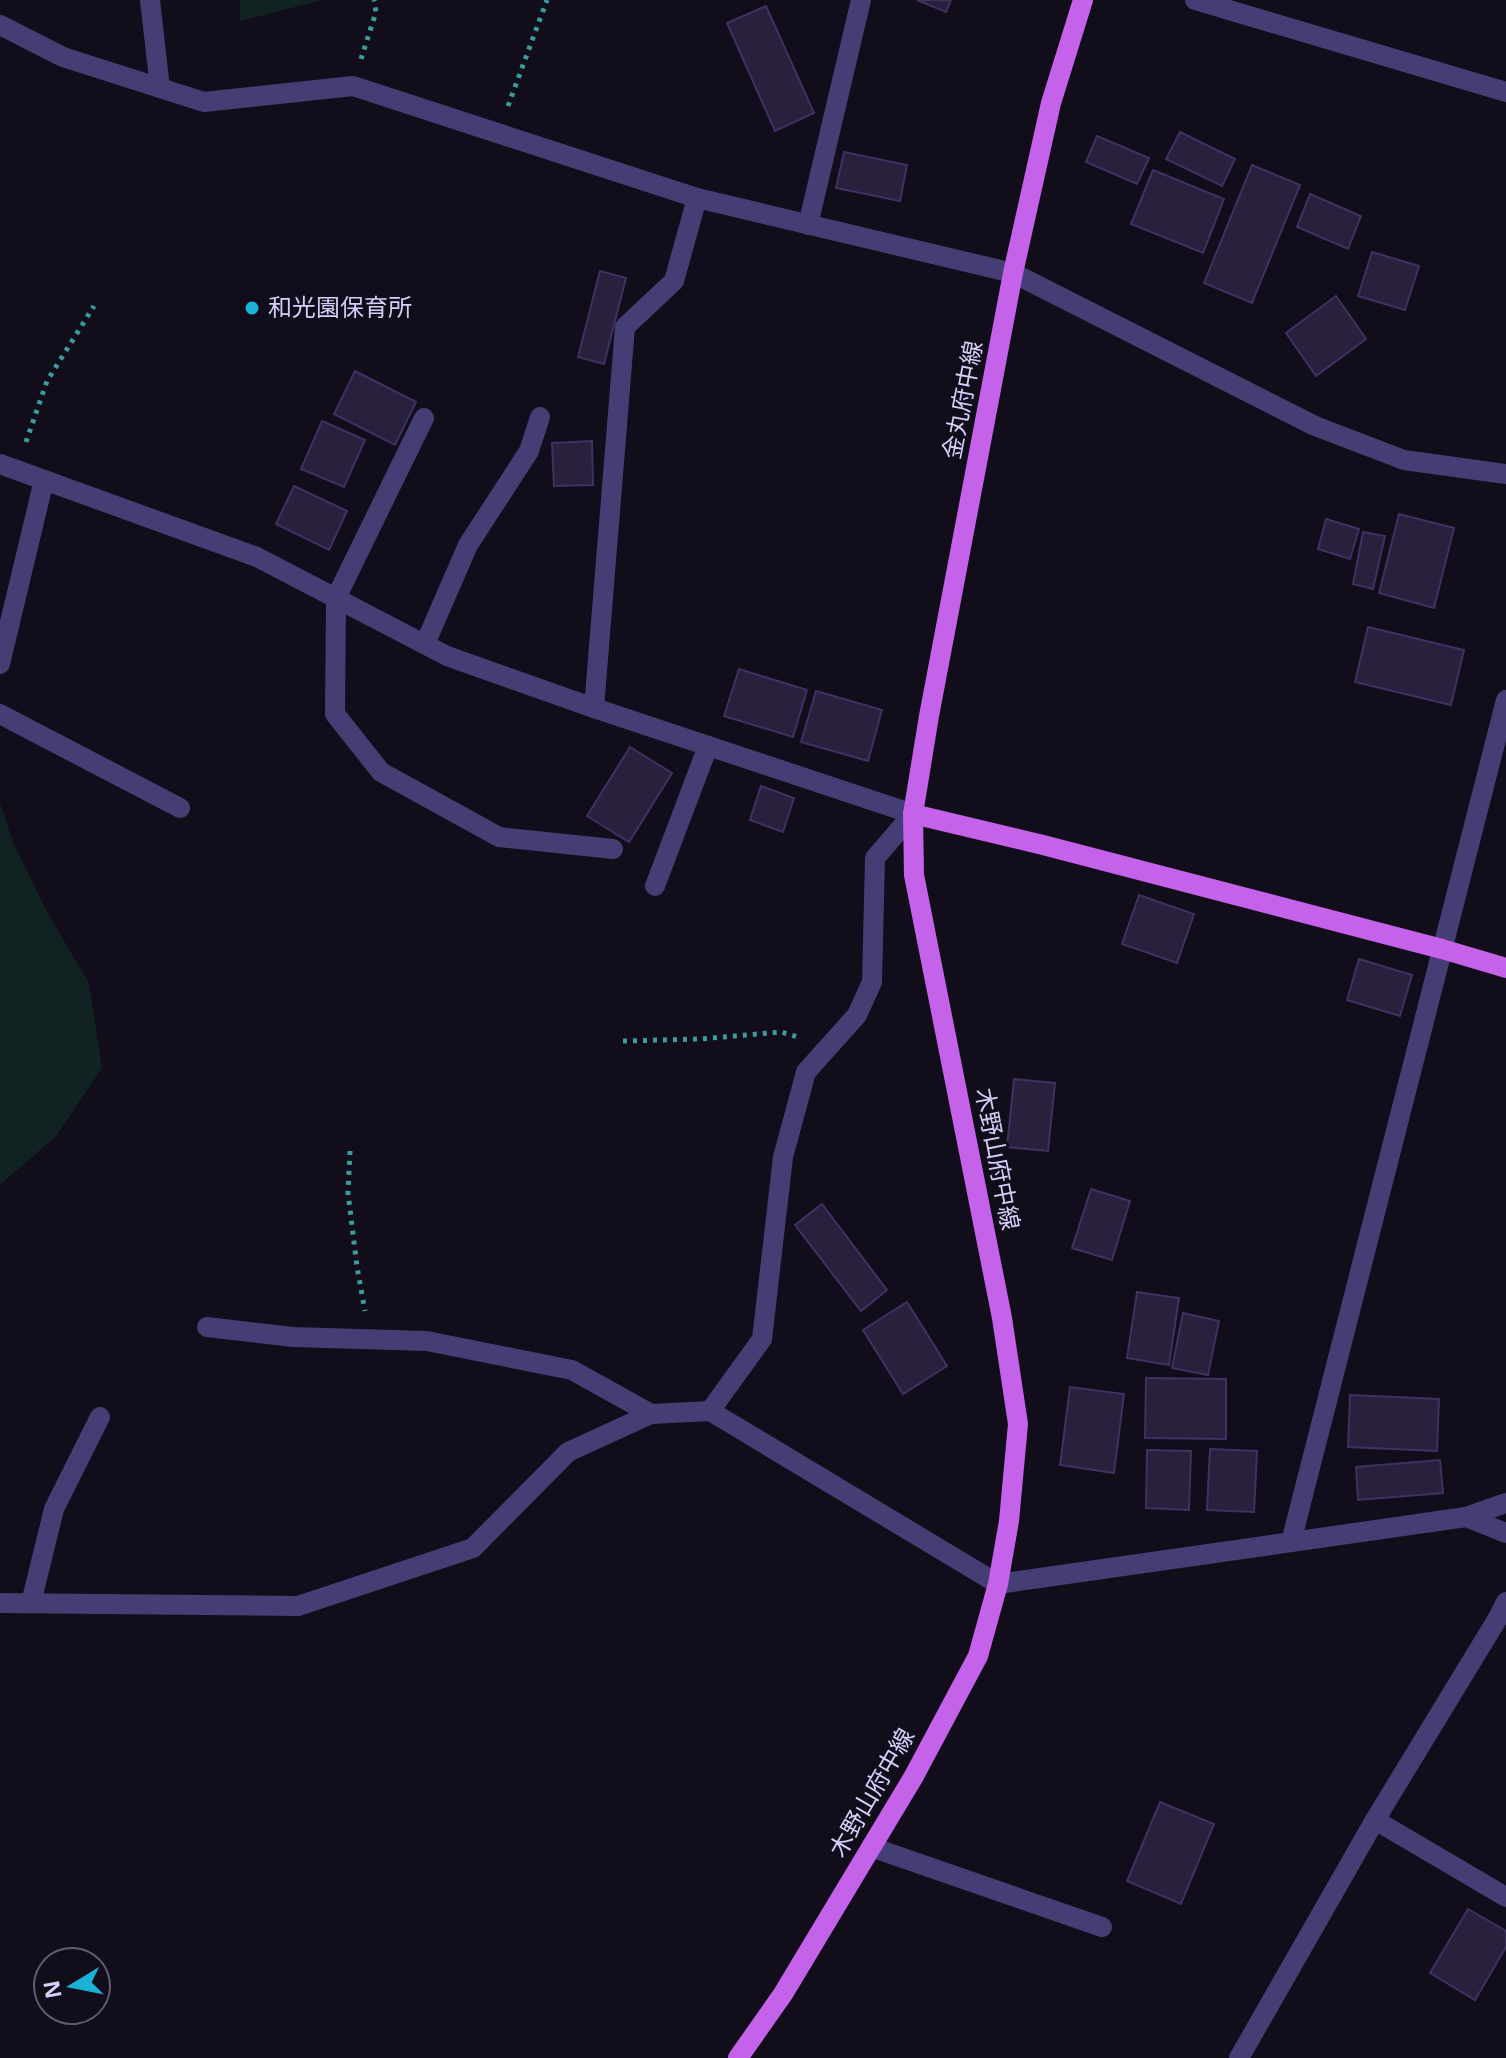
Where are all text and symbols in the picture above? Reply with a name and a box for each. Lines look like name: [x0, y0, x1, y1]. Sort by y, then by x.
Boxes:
place label: 和光園保育所: [268, 290, 412, 323]
marker: 和光園保育所: [243, 299, 261, 317]
street label: 金丸府中線: [934, 338, 989, 462]
street label: 木野山府中線: [969, 1085, 1028, 1233]
street label: 木野山府中線: [820, 1722, 921, 1863]
north arrow: [32, 1946, 112, 2026]
text: N: [35, 1978, 68, 2001]

